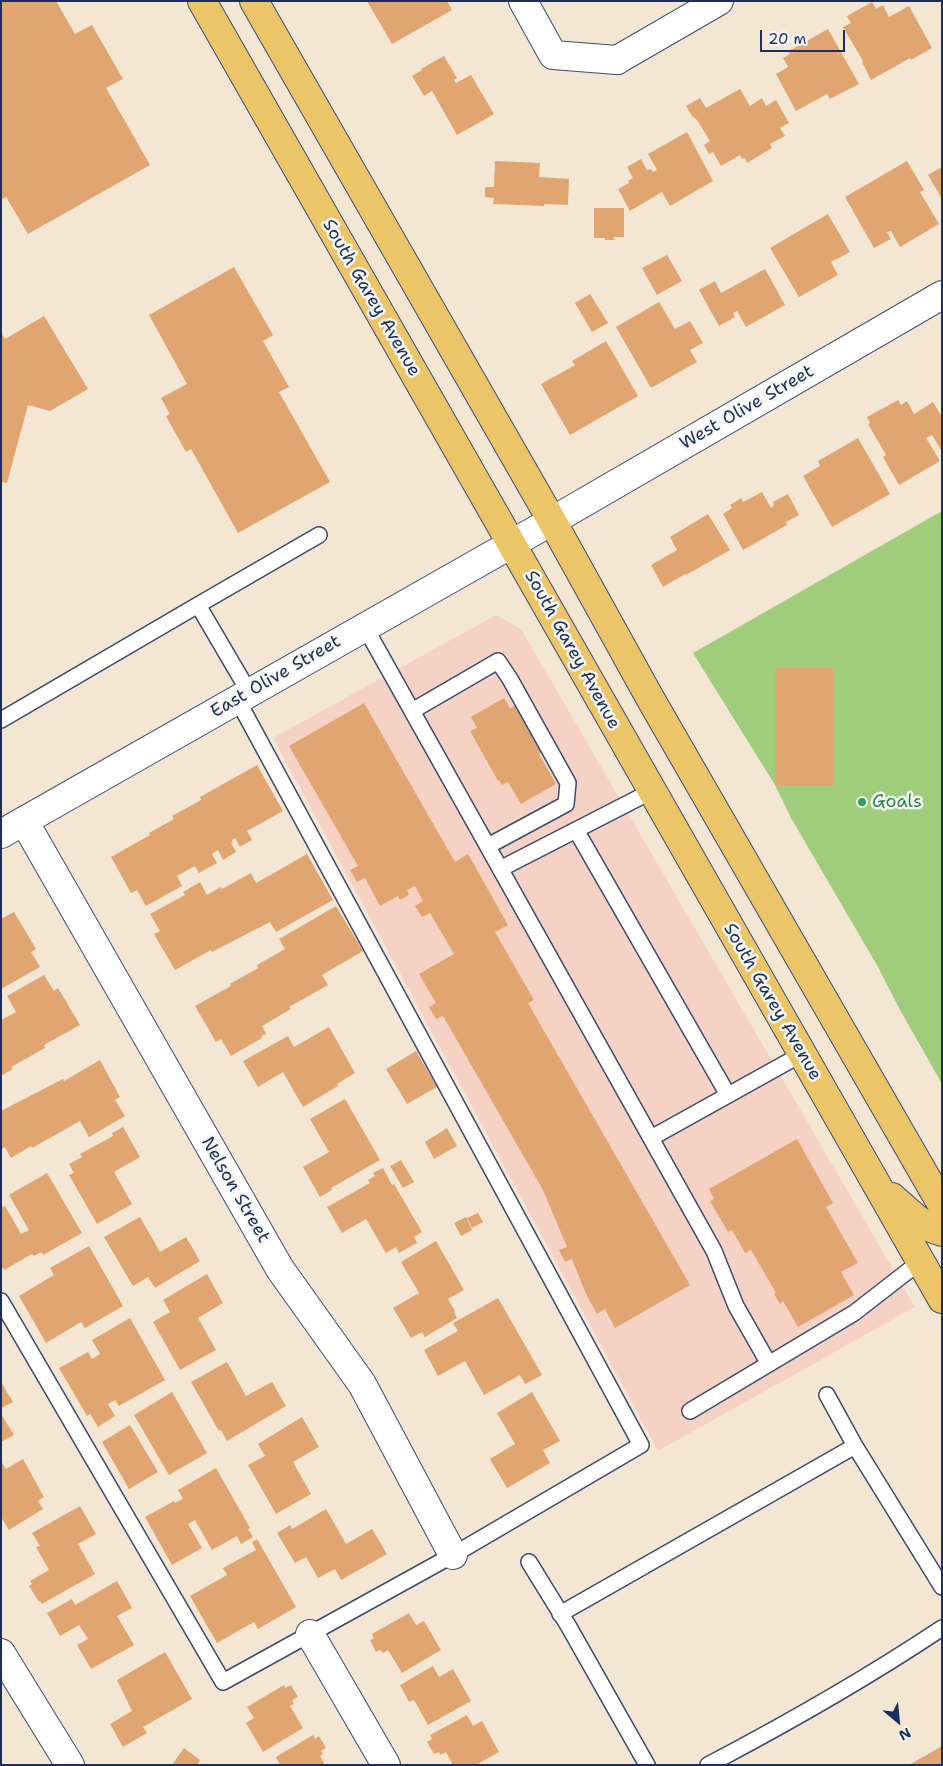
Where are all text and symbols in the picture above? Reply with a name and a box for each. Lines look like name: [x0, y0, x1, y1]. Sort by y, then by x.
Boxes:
scale bar: [763, 20, 848, 52]
text: 20 m: [768, 29, 807, 49]
street label: South Garey Avenue: [317, 216, 425, 380]
street label: West Olive Street: [676, 361, 818, 455]
street label: South Garey Avenue: [519, 567, 625, 733]
street label: East Olive Street: [207, 631, 345, 723]
place label: Goals: [872, 791, 922, 813]
marker: Goals: [856, 796, 868, 808]
street label: South Garey Avenue: [718, 920, 826, 1084]
street label: Nelson Street: [196, 1133, 274, 1247]
north arrow: [873, 1696, 923, 1746]
text: N: [896, 1724, 914, 1745]

